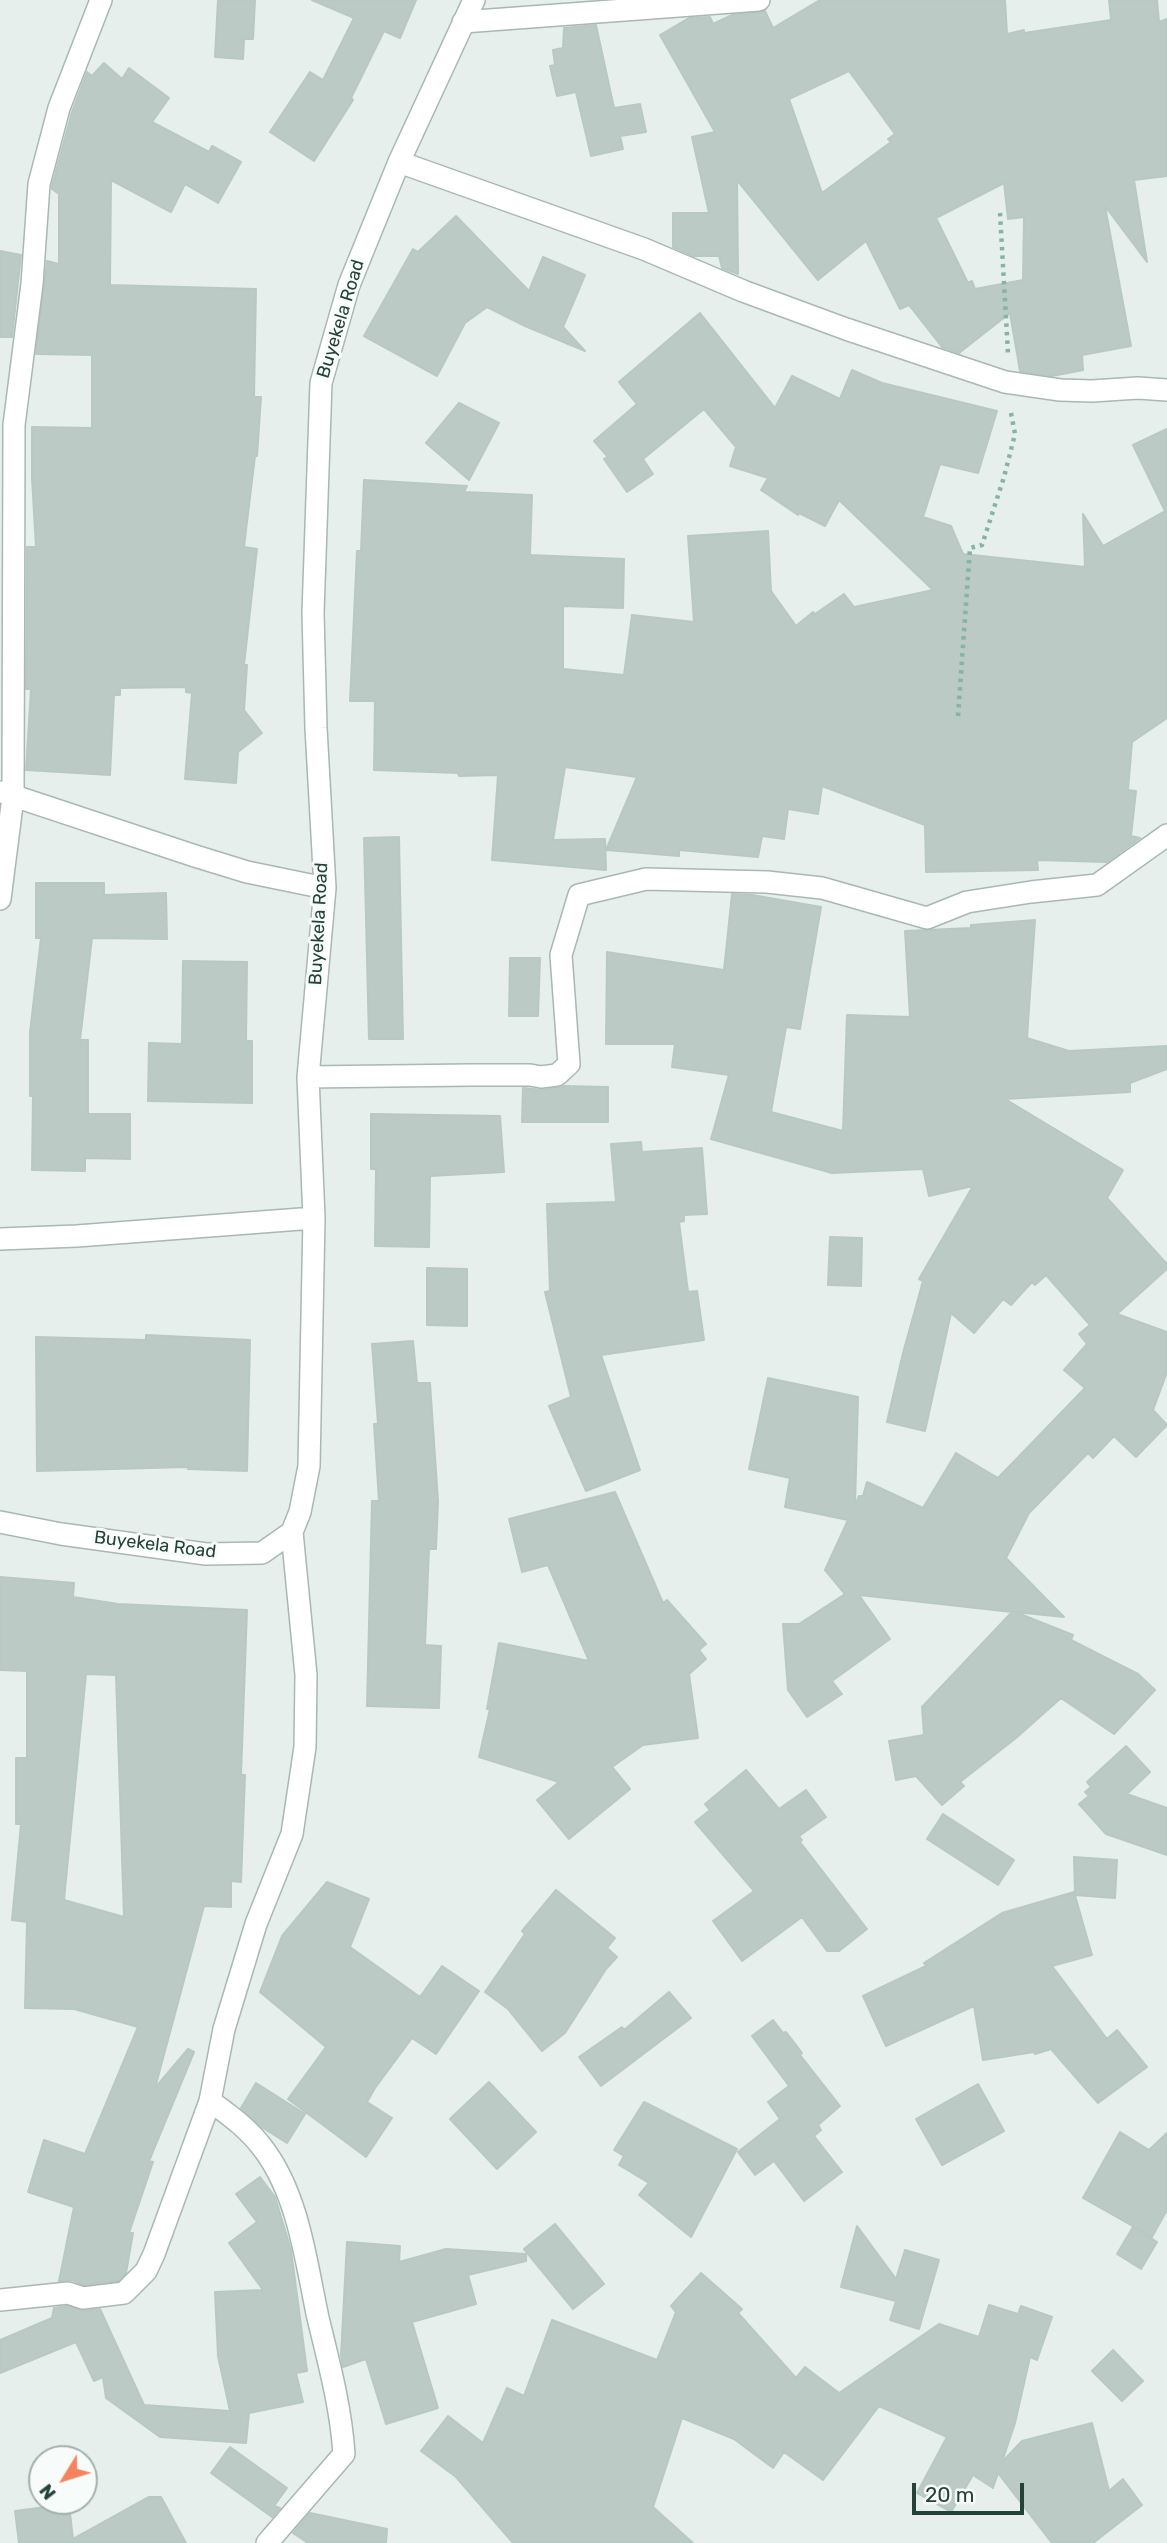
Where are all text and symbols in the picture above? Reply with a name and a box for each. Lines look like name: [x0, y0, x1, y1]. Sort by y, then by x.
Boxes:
street label: Buyekela Road: [313, 257, 369, 381]
street label: Buyekela Road: [305, 862, 333, 986]
street label: Buyekela Road: [93, 1527, 217, 1563]
north arrow: [28, 2445, 98, 2515]
scale bar: [915, 2470, 1027, 2514]
text: N: [34, 2480, 61, 2504]
text: 20 m: [925, 2482, 974, 2507]

